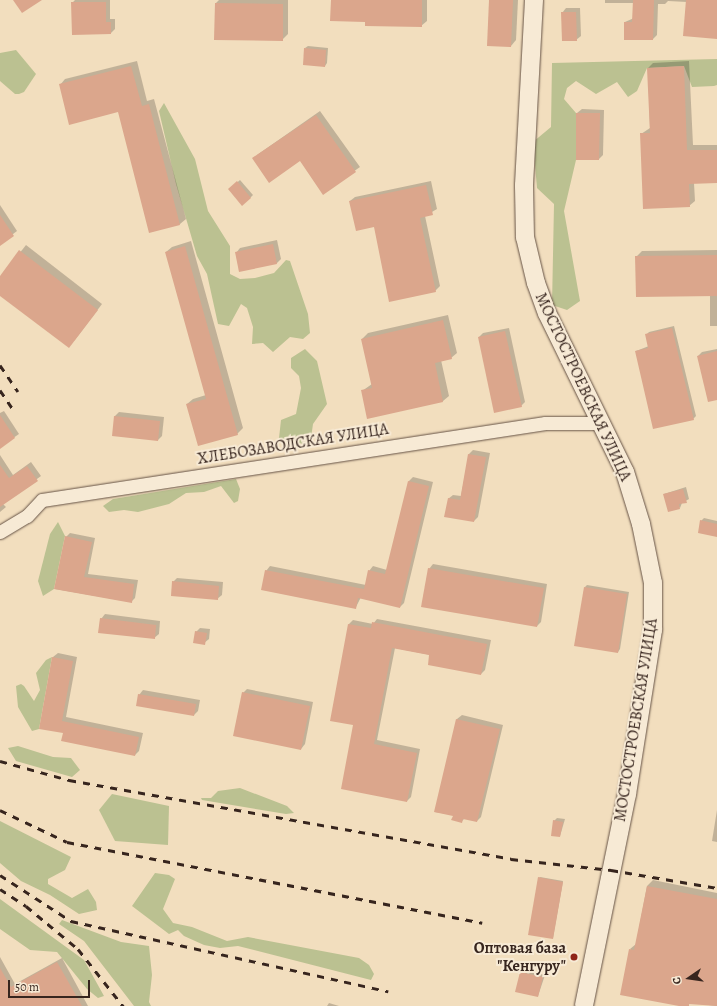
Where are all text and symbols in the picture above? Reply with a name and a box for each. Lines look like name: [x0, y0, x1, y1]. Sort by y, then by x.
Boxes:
street label: МОСТОСТРОЕВСКАЯ УЛИЦА: [531, 290, 635, 484]
street label: ХЛЕБОЗАВОДСКАЯ УЛИЦА: [196, 419, 390, 469]
street label: МОСТОСТРОЕВСКАЯ УЛИЦА: [610, 617, 662, 823]
place label: Оптовая база "Кенгуру": [474, 938, 566, 976]
marker: Оптовая база "Кенгуру": [569, 952, 579, 962]
north arrow: [669, 958, 709, 998]
scale bar: [10, 972, 92, 998]
text: С: [669, 976, 685, 986]
text: 50 m: [15, 979, 39, 995]

